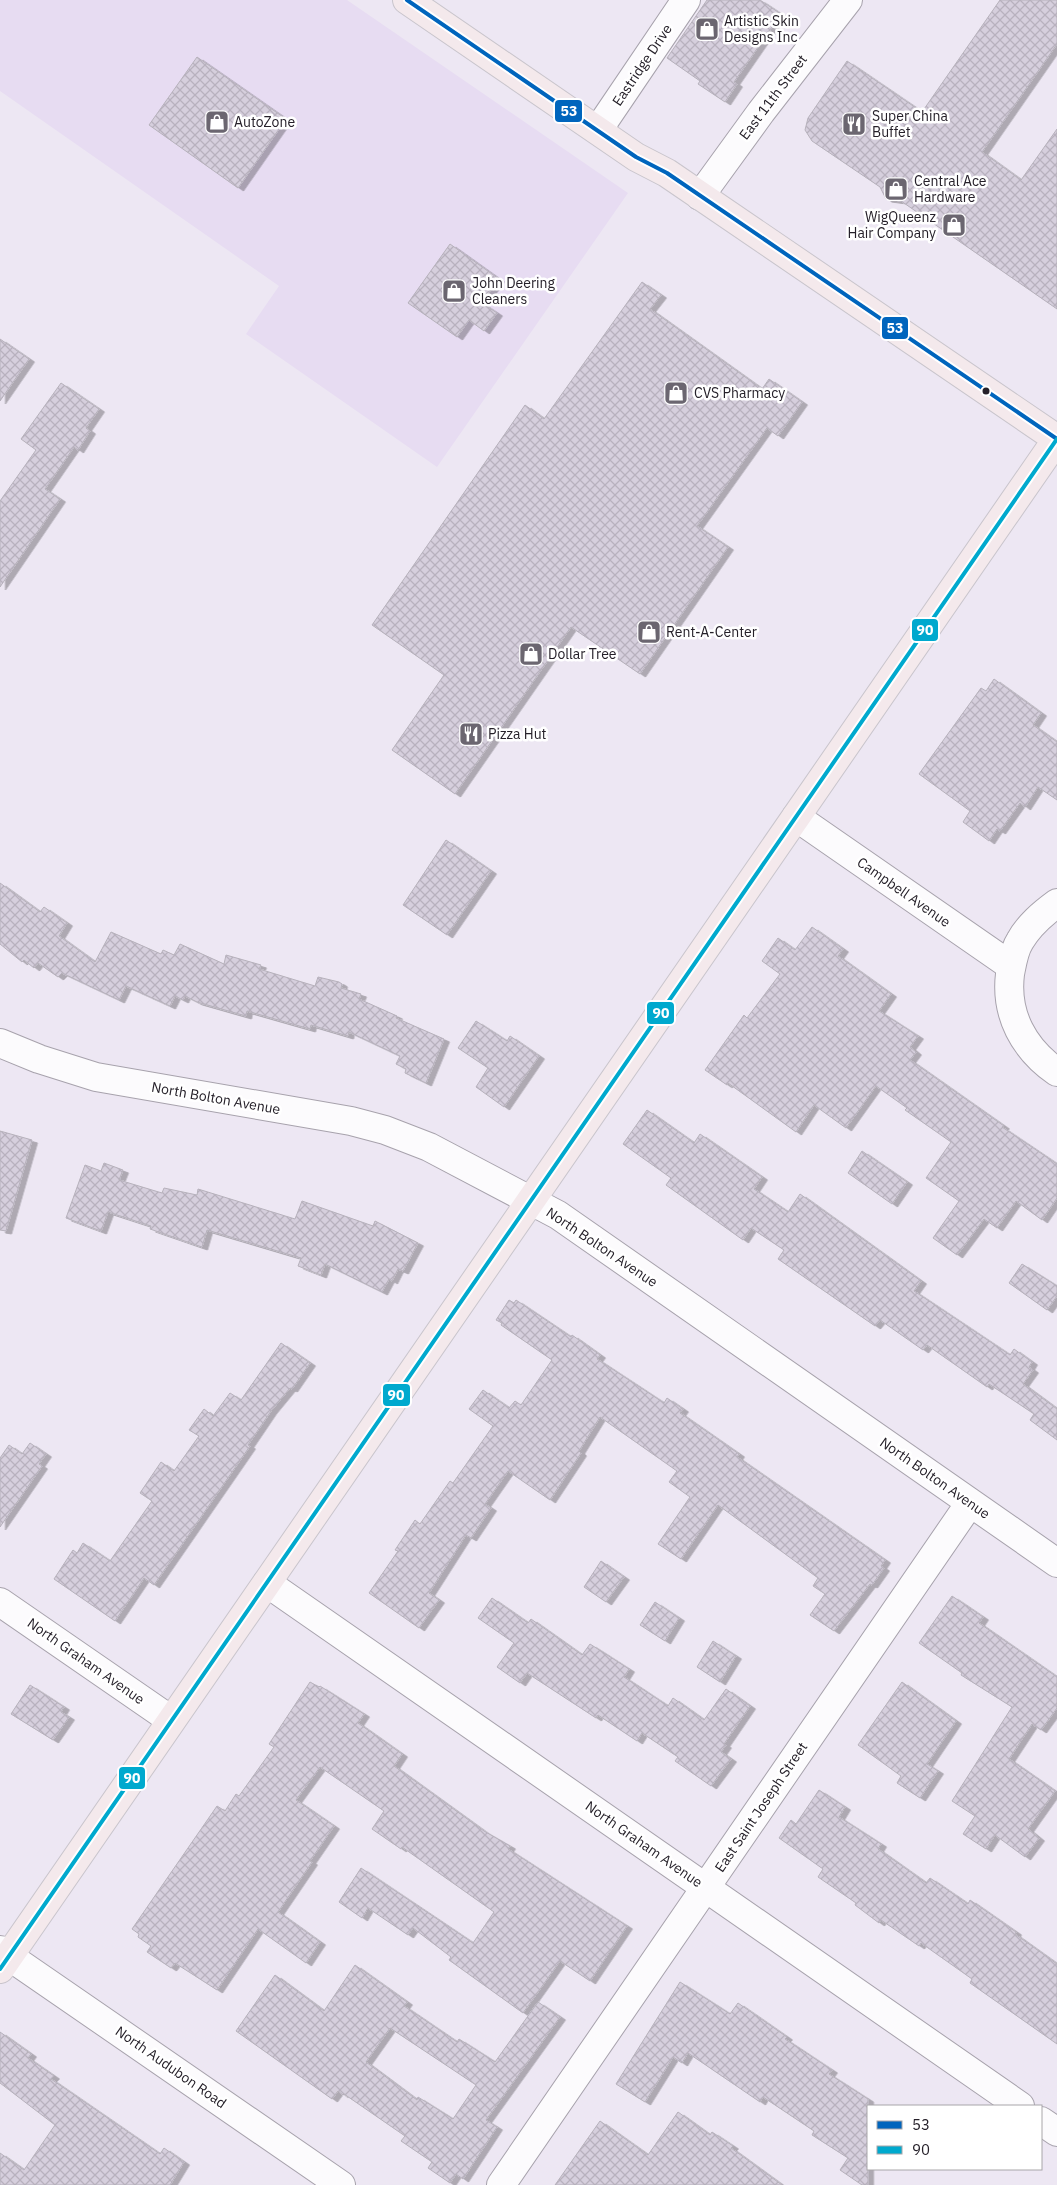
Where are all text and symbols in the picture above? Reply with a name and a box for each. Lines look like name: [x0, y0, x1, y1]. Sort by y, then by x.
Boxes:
place label: Artistic Skin Designs Inc: [724, 12, 799, 46]
shop icon: Artistic Skin Designs Inc: [694, 16, 720, 42]
street label: Eastridge Drive: [608, 20, 676, 109]
street label: East 11th Street: [735, 51, 811, 143]
line badge: 53: [554, 99, 583, 123]
text: 53: [561, 102, 577, 120]
place label: Super China Buffet: [872, 107, 948, 141]
shop icon: AutoZone: [204, 109, 230, 135]
restaurant icon: Super China Buffet: [841, 111, 867, 137]
place label: AutoZone: [234, 113, 295, 131]
place label: Central Ace Hardware: [914, 172, 987, 206]
shop icon: Central Ace Hardware: [883, 176, 909, 202]
place label: WigQueenz Hair Company: [848, 208, 936, 242]
shop icon: WigQueenz Hair Company: [941, 212, 967, 238]
place label: John Deering Cleaners: [472, 274, 556, 308]
shop icon: John Deering Cleaners: [441, 278, 467, 304]
line badge: 53: [881, 316, 909, 340]
text: 53: [887, 319, 903, 337]
shop icon: CVS Pharmacy: [663, 380, 689, 406]
place label: CVS Pharmacy: [694, 384, 785, 402]
unlabelled marker: [981, 386, 991, 396]
line badge: 90: [911, 618, 939, 642]
shop icon: Rent-A-Center: [636, 619, 662, 645]
text: 90: [917, 621, 933, 639]
place label: Rent-A-Center: [666, 623, 757, 641]
shop icon: Dollar Tree: [518, 641, 544, 667]
place label: Dollar Tree: [548, 645, 617, 663]
restaurant icon: Pizza Hut: [458, 721, 484, 747]
place label: Pizza Hut: [488, 725, 547, 743]
street label: Campbell Avenue: [854, 853, 954, 931]
line badge: 90: [646, 1001, 675, 1025]
text: 90: [653, 1004, 669, 1022]
street label: North Bolton Avenue: [150, 1078, 282, 1118]
street label: North Bolton Avenue: [543, 1203, 661, 1291]
line badge: 90: [382, 1383, 411, 1407]
text: 90: [388, 1386, 404, 1404]
street label: North Bolton Avenue: [876, 1433, 994, 1523]
street label: North Graham Avenue: [24, 1614, 148, 1708]
street label: East Saint Joseph Street: [711, 1738, 811, 1876]
line badge: 90: [118, 1766, 146, 1790]
text: 90: [124, 1769, 140, 1787]
street label: North Graham Avenue: [582, 1797, 706, 1891]
street label: North Audubon Road: [112, 2022, 230, 2112]
legend: [867, 2105, 1042, 2170]
text: 53: [912, 2115, 930, 2134]
text: 90: [912, 2140, 930, 2159]

